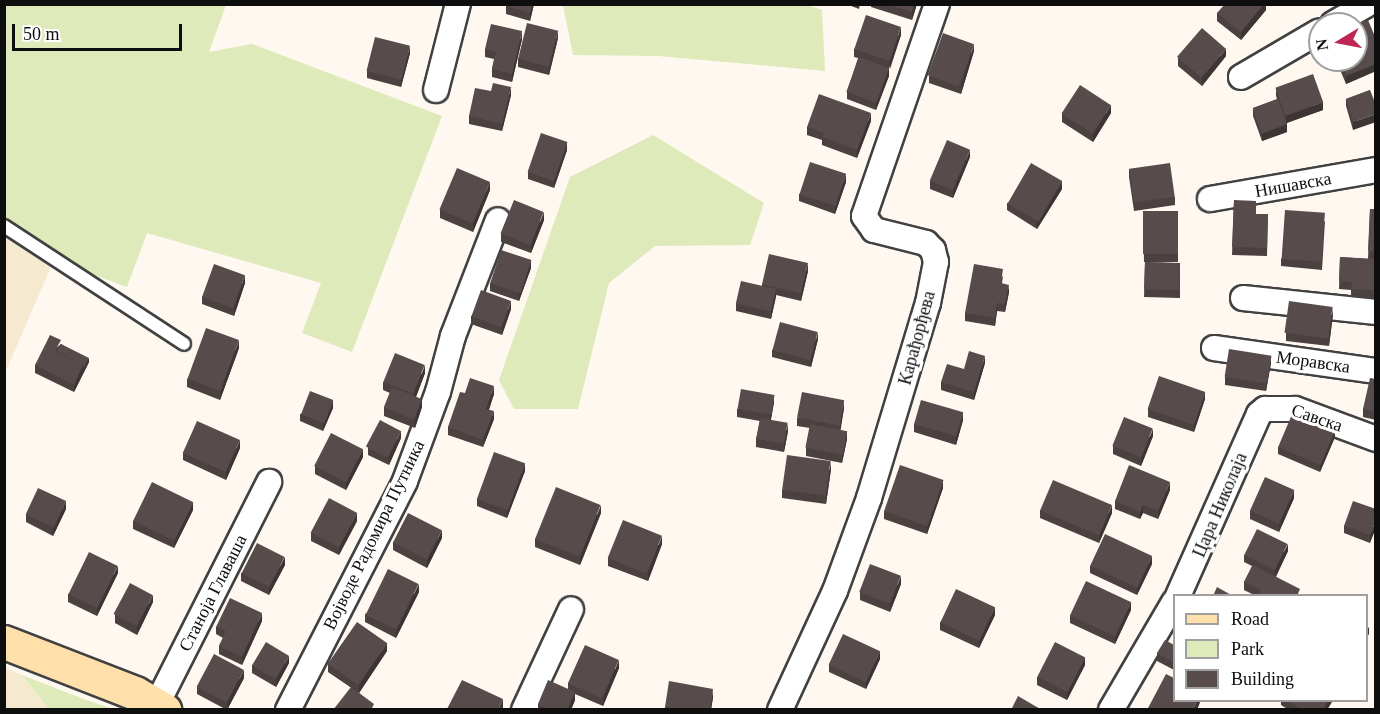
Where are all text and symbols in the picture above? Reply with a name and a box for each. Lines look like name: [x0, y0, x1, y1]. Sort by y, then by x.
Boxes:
scale bar: [15, 12, 184, 50]
north arrow: [1308, 12, 1368, 72]
text: 50 m: [23, 24, 60, 44]
text: N: [1312, 38, 1331, 52]
street label: Нишавска: [1253, 168, 1333, 202]
street label: Карађорђева: [894, 289, 940, 387]
street label: Моравска: [1275, 346, 1351, 378]
street label: Савска: [1289, 399, 1345, 437]
street label: Војводе Радомира Путника: [319, 437, 429, 633]
street label: Цара Николаја: [1188, 449, 1252, 561]
street label: Станоја Главаша: [174, 531, 252, 655]
legend: [1173, 594, 1368, 702]
text: Road: [1231, 609, 1269, 629]
text: Park: [1231, 639, 1264, 659]
text: Building: [1231, 669, 1294, 689]

